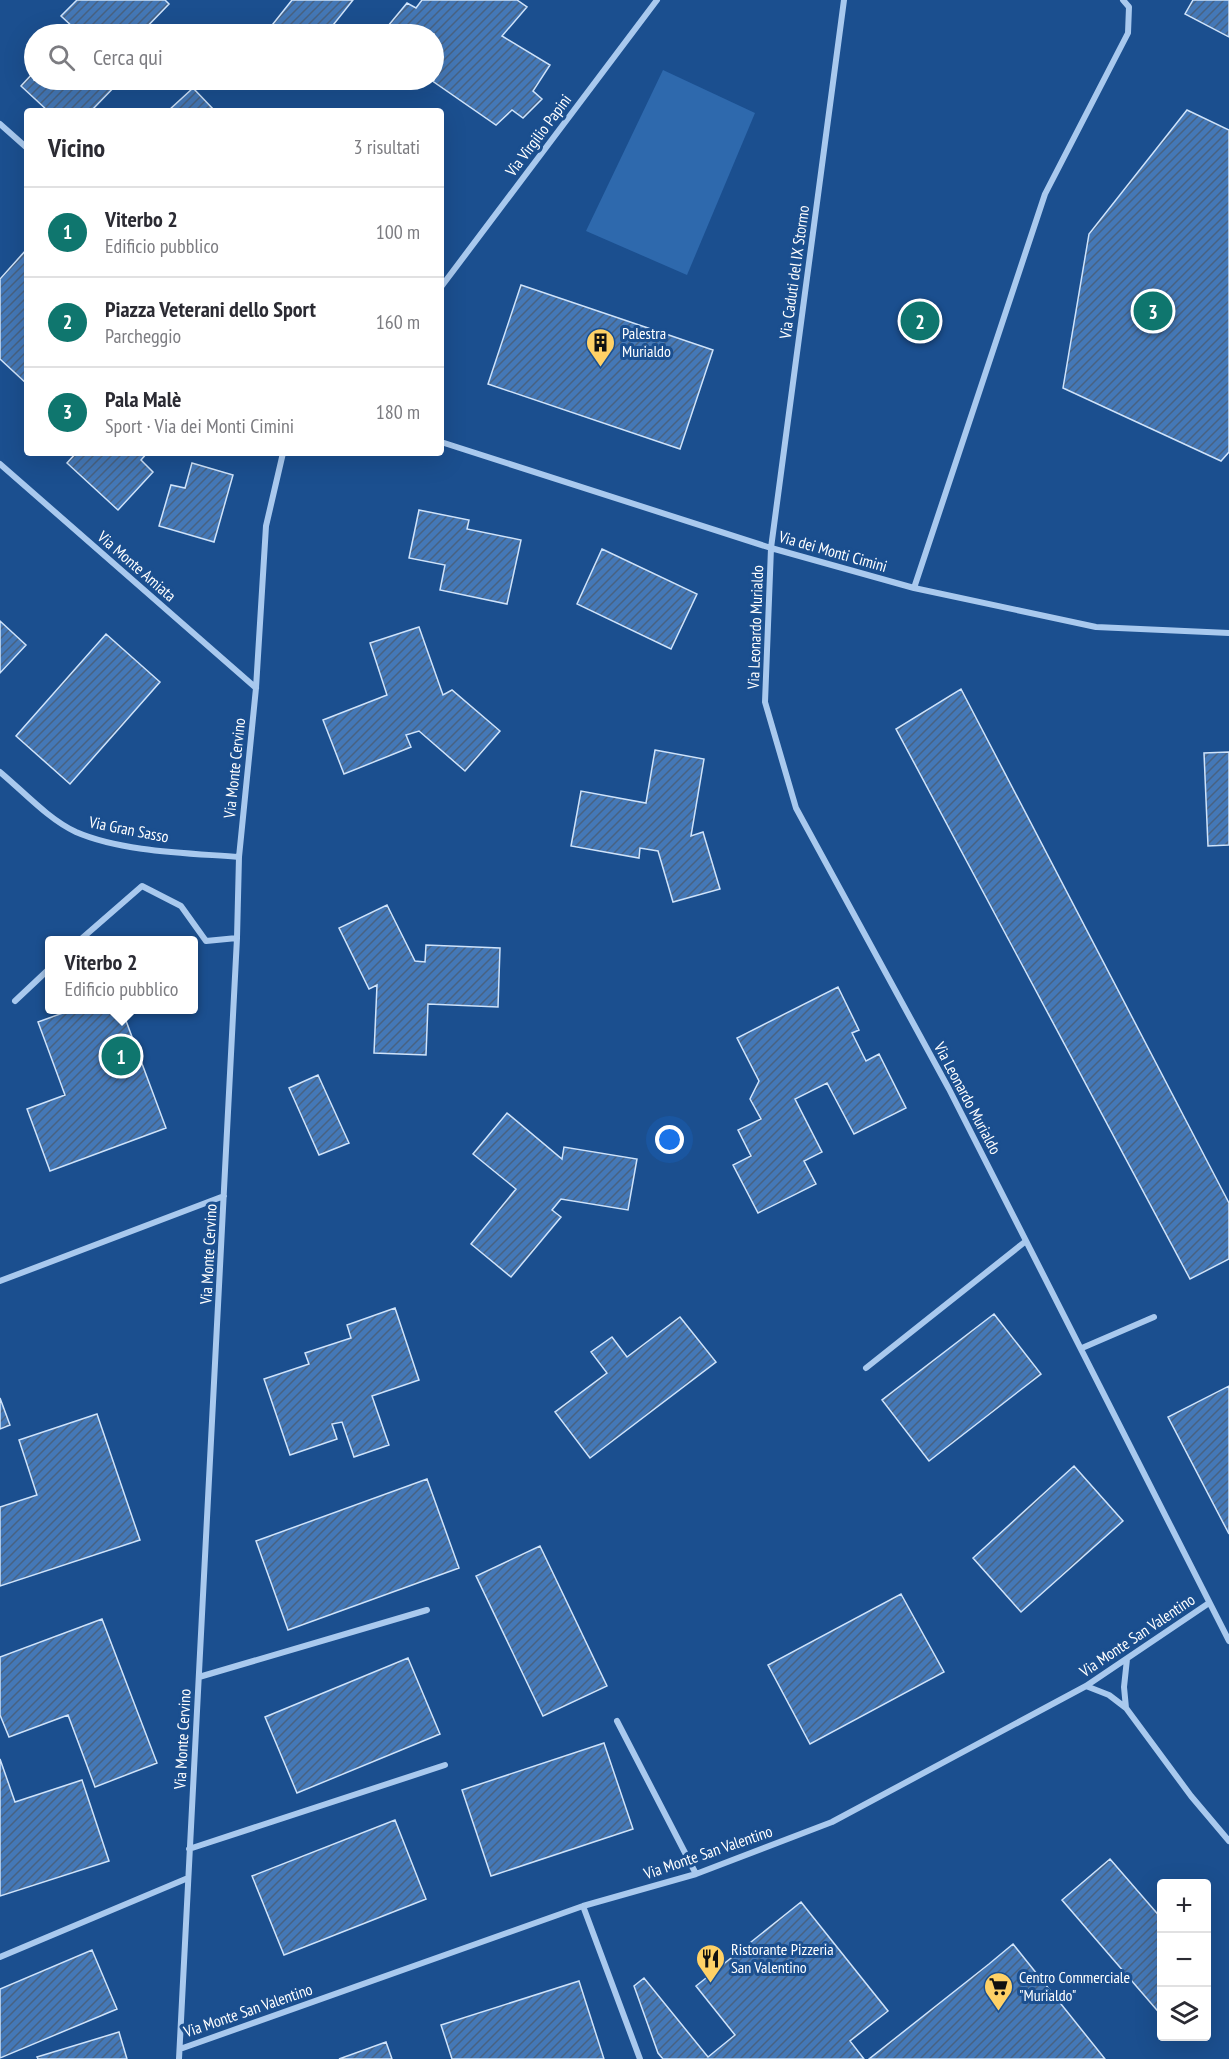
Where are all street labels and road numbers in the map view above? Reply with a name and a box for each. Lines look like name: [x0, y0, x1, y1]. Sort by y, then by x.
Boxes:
street label: Via Virgilio Papini: [500, 90, 575, 181]
street label: Via Caduti del IX Stormo: [775, 204, 813, 341]
street label: Via Monte Amiata: [93, 526, 180, 605]
street label: Via dei Monti Cimini: [776, 526, 889, 576]
street label: Via Leonardo Murialdo: [743, 565, 767, 690]
street label: Via Monte Cervino: [219, 717, 249, 820]
street label: Via Gran Sasso: [86, 811, 171, 847]
street label: Via Leonardo Murialdo: [930, 1038, 1006, 1158]
street label: Via Monte Cervino: [195, 1203, 221, 1306]
street label: Via Monte San Valentino: [1075, 1589, 1198, 1682]
street label: Via Monte Cervino: [169, 1688, 195, 1791]
street label: Via Monte San Valentino: [640, 1821, 775, 1884]
street label: Via Monte San Valentino: [180, 1979, 315, 2042]

